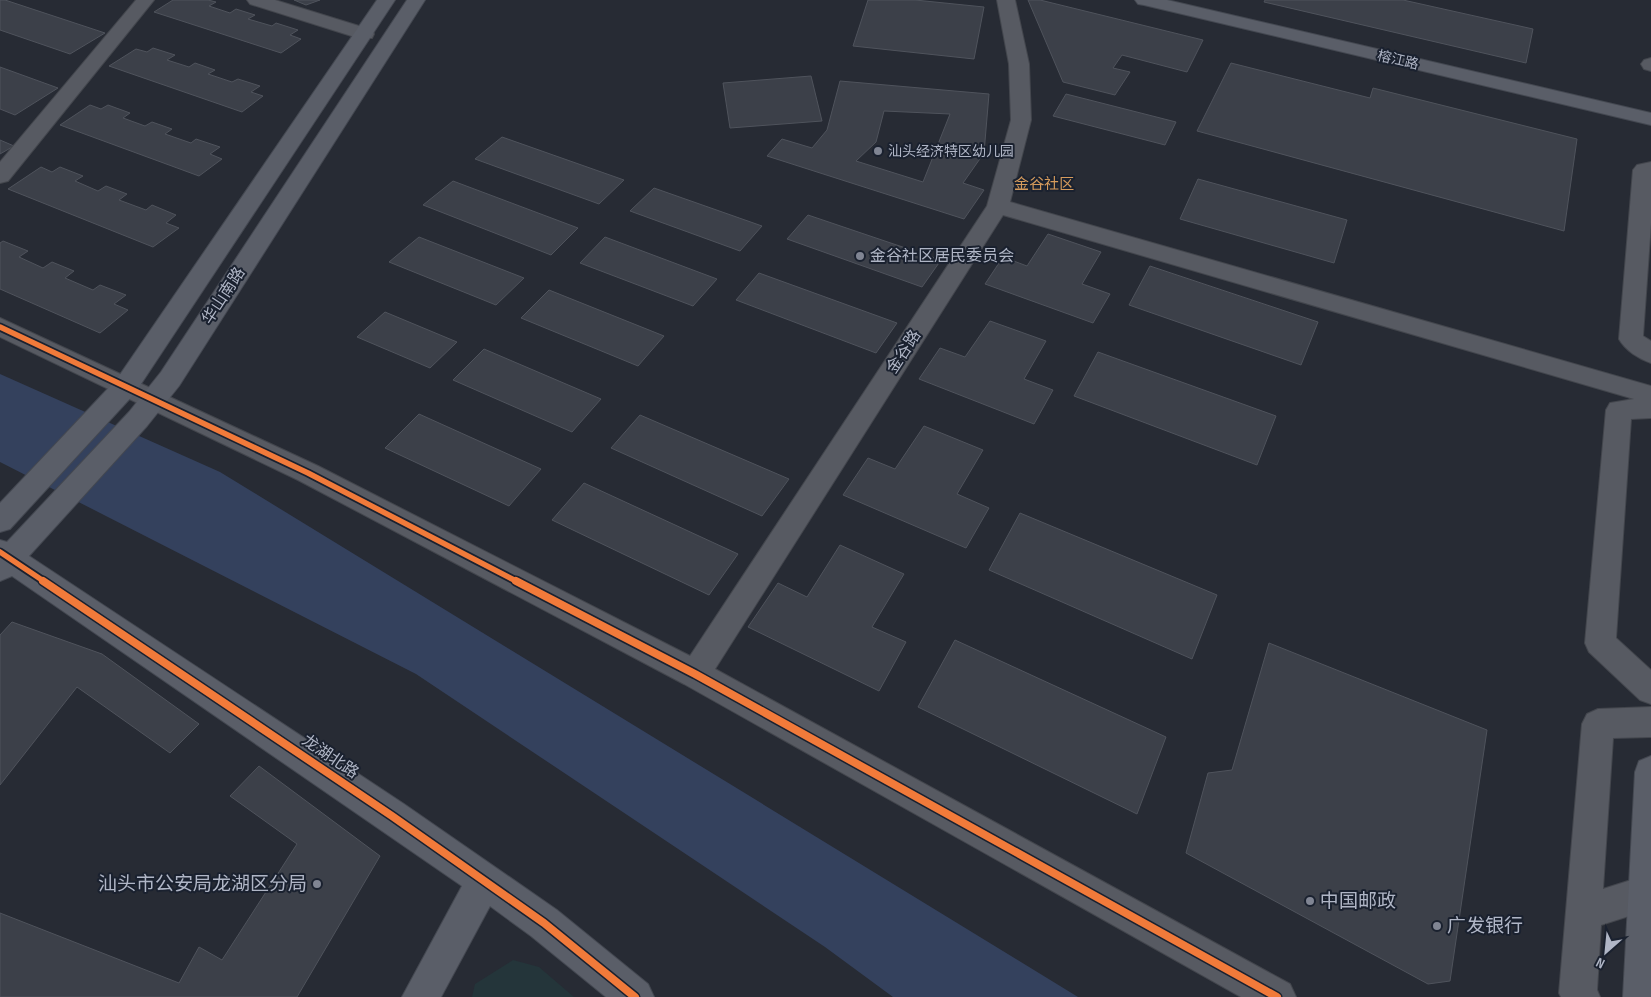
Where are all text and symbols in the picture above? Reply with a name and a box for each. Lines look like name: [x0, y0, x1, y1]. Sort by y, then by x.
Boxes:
street label: 榕江路: [1376, 47, 1420, 73]
place label: 汕头经济特区幼儿园: [888, 143, 1014, 160]
marker: 汕头经济特区幼儿园: [872, 145, 884, 157]
district label: 金谷社区: [1014, 175, 1074, 194]
place label: 金谷社区居民委员会: [870, 247, 1014, 266]
marker: 金谷社区居民委员会: [854, 250, 866, 262]
street label: 华山南路: [199, 264, 249, 328]
street label: 金谷路: [883, 327, 925, 377]
street label: 龙湖北路: [298, 731, 362, 783]
place label: 汕头市公安局龙湖区分局: [98, 873, 307, 896]
marker: 汕头市公安局龙湖区分局: [311, 878, 323, 890]
place label: 中国邮政: [1320, 890, 1396, 913]
marker: 中国邮政: [1304, 895, 1316, 907]
place label: 广发银行: [1447, 915, 1523, 938]
marker: 广发银行: [1431, 920, 1443, 932]
north arrow: [1581, 927, 1631, 977]
text: N: [1593, 954, 1608, 972]

